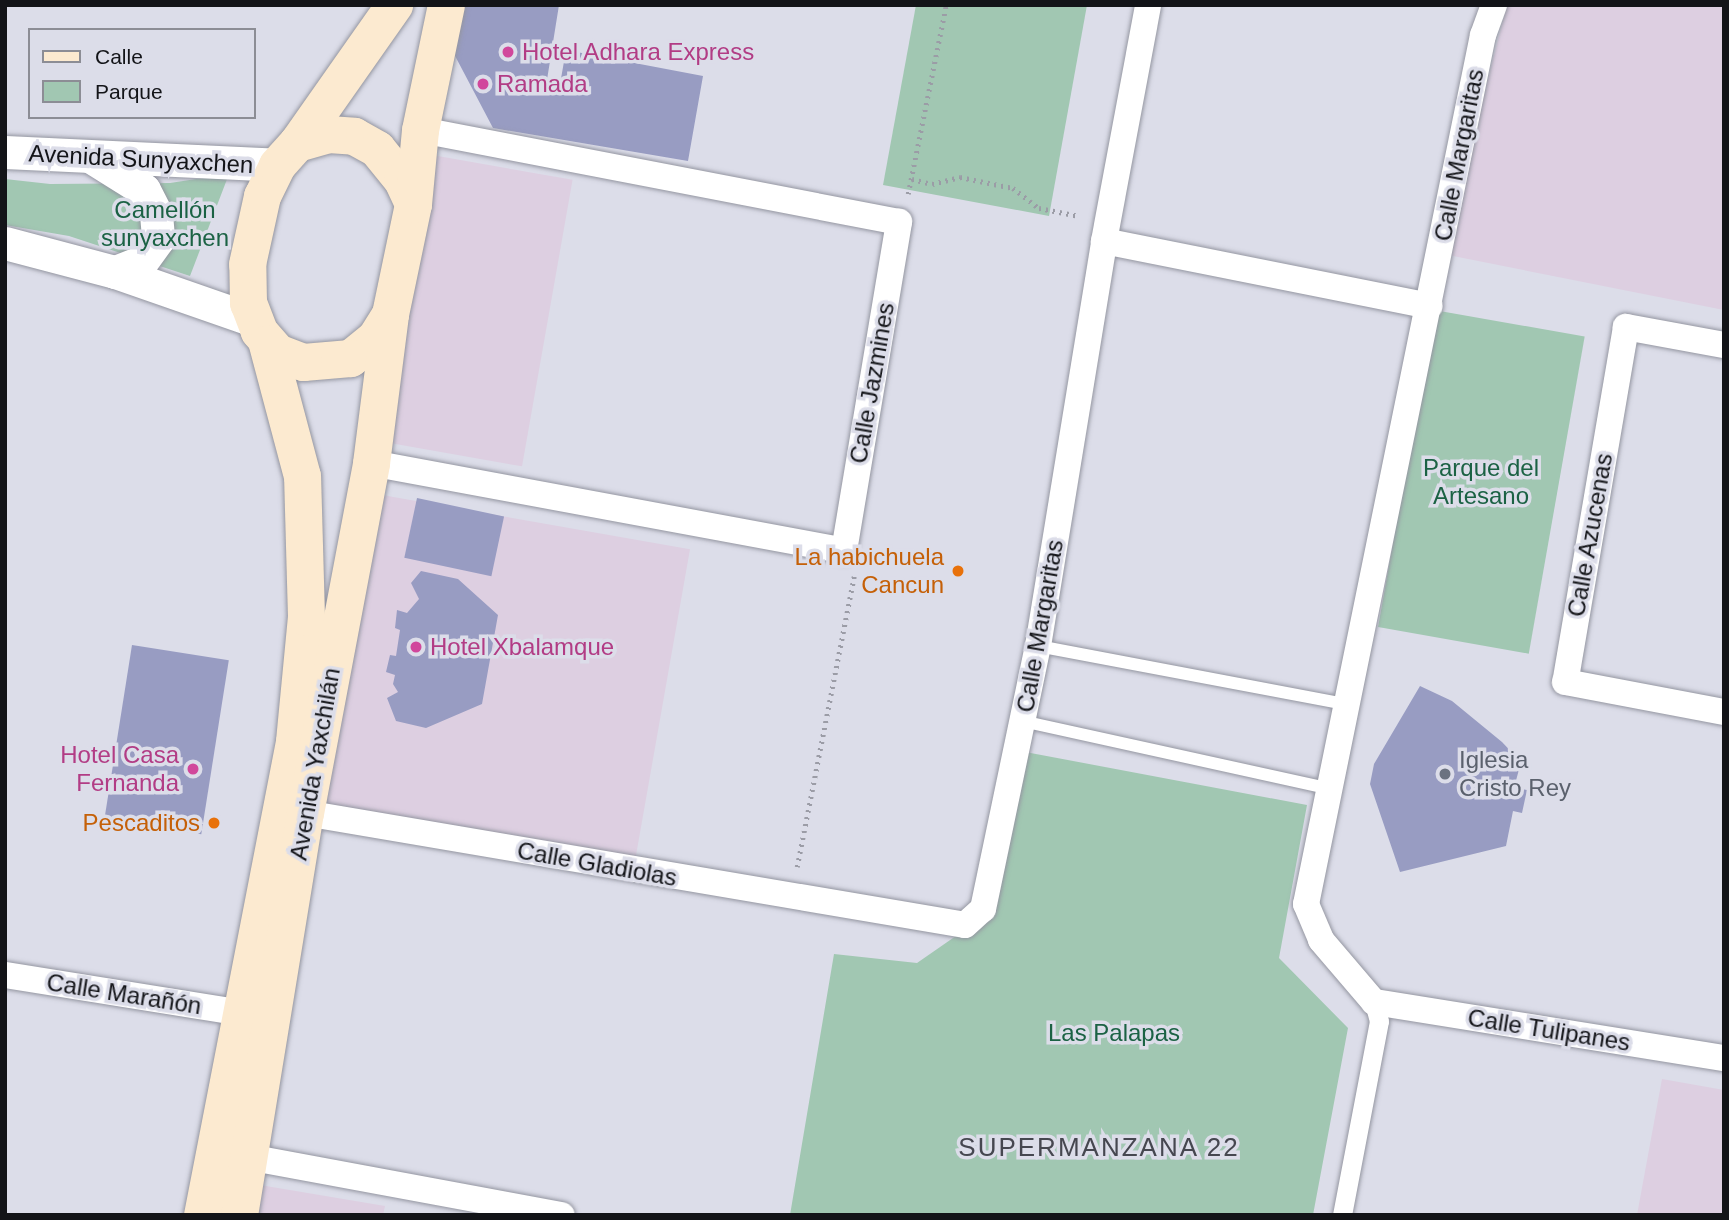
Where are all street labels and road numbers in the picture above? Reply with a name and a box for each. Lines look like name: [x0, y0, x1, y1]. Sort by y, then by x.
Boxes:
street label: Calle Margaritas: [1428, 66, 1490, 244]
street label: Avenida Sunyaxchen: [28, 139, 254, 179]
street label: Calle Jazmines: [844, 300, 900, 466]
street label: Calle Azucenas: [1561, 450, 1619, 620]
street label: Calle Margaritas: [1011, 537, 1069, 715]
street label: Avenida Yaxchilán: [284, 665, 346, 863]
street label: Calle Gladiolas: [515, 836, 679, 892]
street label: Calle Marañón: [45, 968, 203, 1020]
street label: Calle Tulipanes: [1465, 1003, 1633, 1057]

